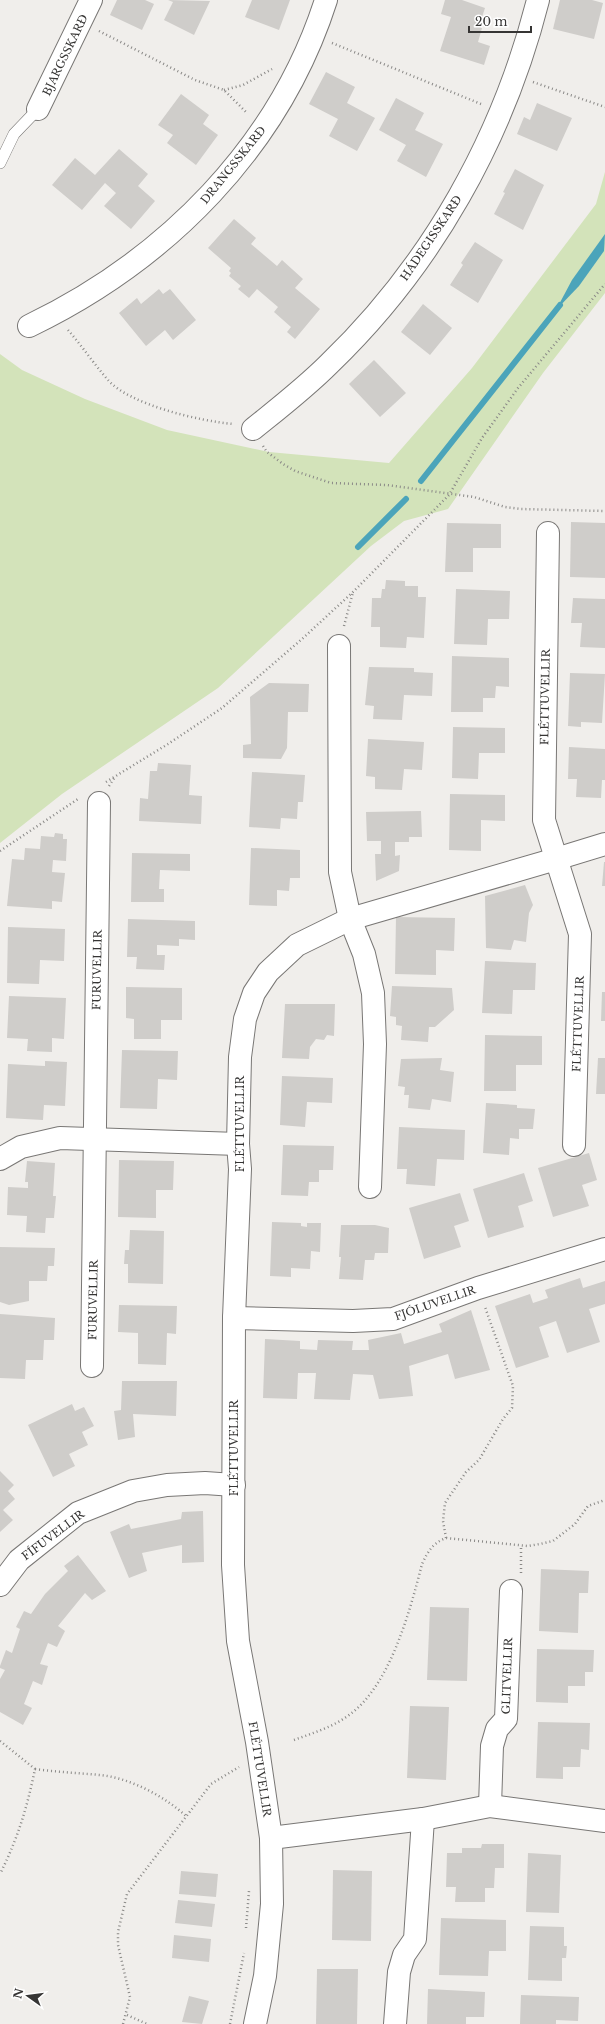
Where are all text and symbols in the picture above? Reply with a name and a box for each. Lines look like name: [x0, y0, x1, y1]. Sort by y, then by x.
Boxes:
scale bar: [469, 8, 531, 34]
street label: BJARGSSKARÐ: [39, 12, 91, 98]
text: 20 m: [475, 14, 507, 29]
street label: DRANGSSKARÐ: [197, 123, 269, 207]
street label: HÁDEGISSKARÐ: [397, 192, 465, 283]
street label: FLÉTTUVELLIR: [537, 648, 553, 745]
street label: FURUVELLIR: [89, 929, 105, 1010]
street label: FLÉTTUVELLIR: [569, 975, 587, 1072]
street label: FLÉTTUVELLIR: [233, 1076, 247, 1172]
street label: FURUVELLIR: [85, 1259, 101, 1340]
street label: FJÓLUVELLIR: [393, 1282, 478, 1323]
street label: FLÉTTUVELLIR: [227, 1400, 241, 1496]
street label: FÍFUVELLIR: [19, 1507, 87, 1563]
street label: GLITVELLIR: [499, 1637, 515, 1715]
street label: FLÉTTUVELLIR: [246, 1720, 274, 1818]
north arrow: [8, 1976, 48, 2016]
text: N: [10, 1986, 26, 2000]

